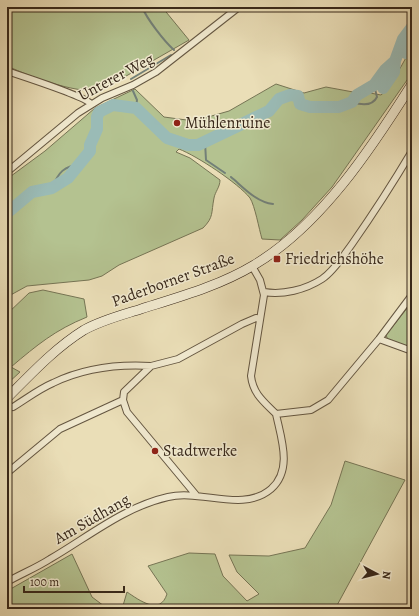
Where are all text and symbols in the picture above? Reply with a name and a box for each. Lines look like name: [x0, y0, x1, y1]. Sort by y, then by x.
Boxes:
street label: Unterer Weg: [74, 48, 158, 106]
place label: Mühlenruine: [185, 112, 271, 134]
marker: Mühlenruine: [172, 118, 182, 128]
street label: Paderborner Straße: [109, 248, 237, 312]
place label: Friedrichshöhe: [285, 248, 384, 270]
marker: Friedrichshöhe: [272, 254, 282, 264]
place label: Stadtwerke: [163, 440, 237, 462]
marker: Stadtwerke: [150, 446, 160, 456]
street label: Am Südhang: [49, 488, 134, 550]
north arrow: [357, 554, 397, 594]
scale bar: [24, 568, 124, 594]
text: N: [378, 570, 394, 580]
text: 100 m: [30, 574, 59, 590]

